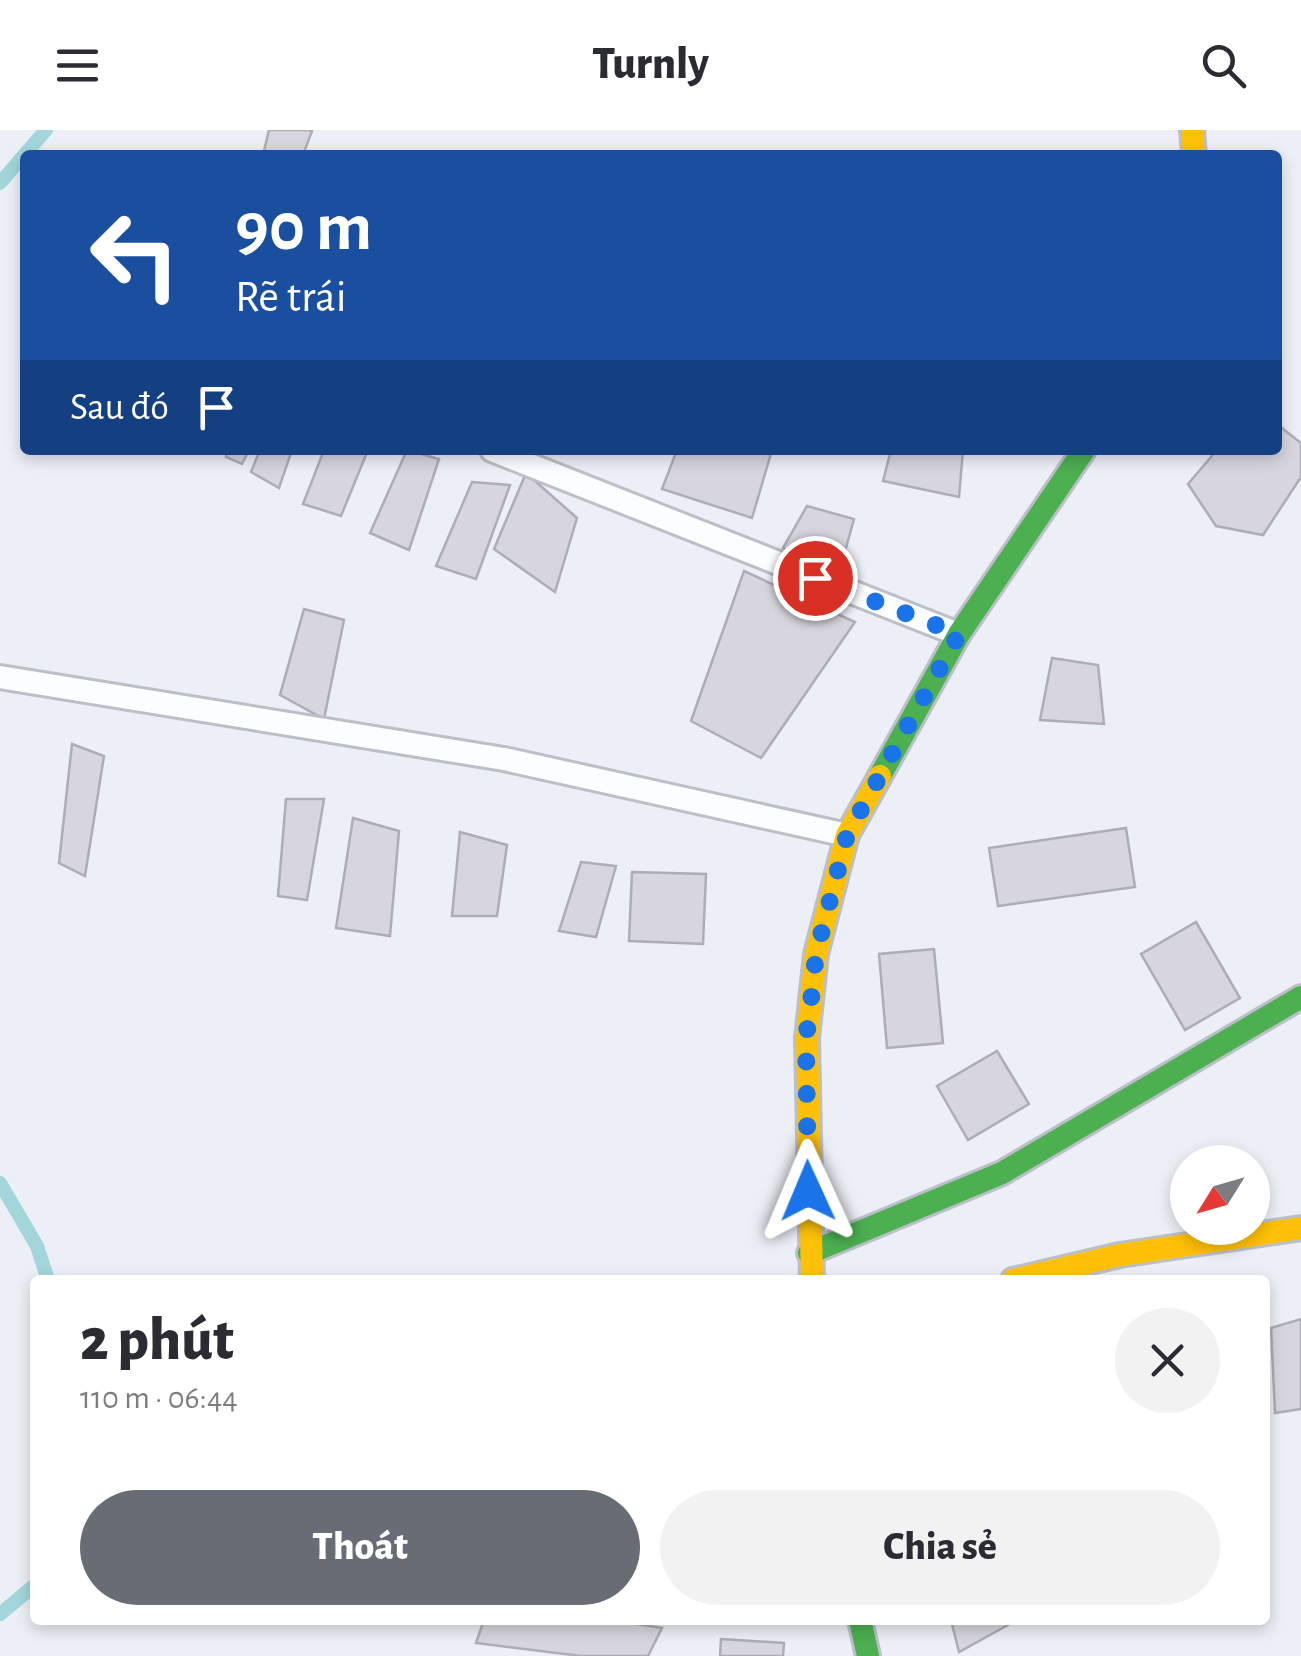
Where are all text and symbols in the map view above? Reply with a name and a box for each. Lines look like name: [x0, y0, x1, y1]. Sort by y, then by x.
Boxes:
icon: menu: [50, 38, 105, 93]
icon: search: [1196, 38, 1251, 93]
text: Turnly: [592, 42, 709, 87]
icon: left: [70, 190, 200, 320]
text: 90 m: [235, 193, 372, 263]
text: Rẽ trái: [235, 275, 347, 320]
icon: arrive: [189, 380, 244, 435]
text: Sau đó: [70, 389, 169, 427]
pin: [773, 536, 858, 621]
icon: arrive: [788, 551, 843, 606]
position arrow: [756, 1139, 860, 1243]
north arrow: [1170, 1145, 1270, 1245]
map controls: [1170, 1145, 1270, 1245]
button: close: [1115, 1308, 1220, 1413]
text: 2 phút: [80, 1311, 234, 1371]
text: 110 m · 06:44: [80, 1382, 238, 1414]
button: Thoát: [80, 1490, 640, 1605]
button: Chia sẻ: [660, 1490, 1220, 1605]

